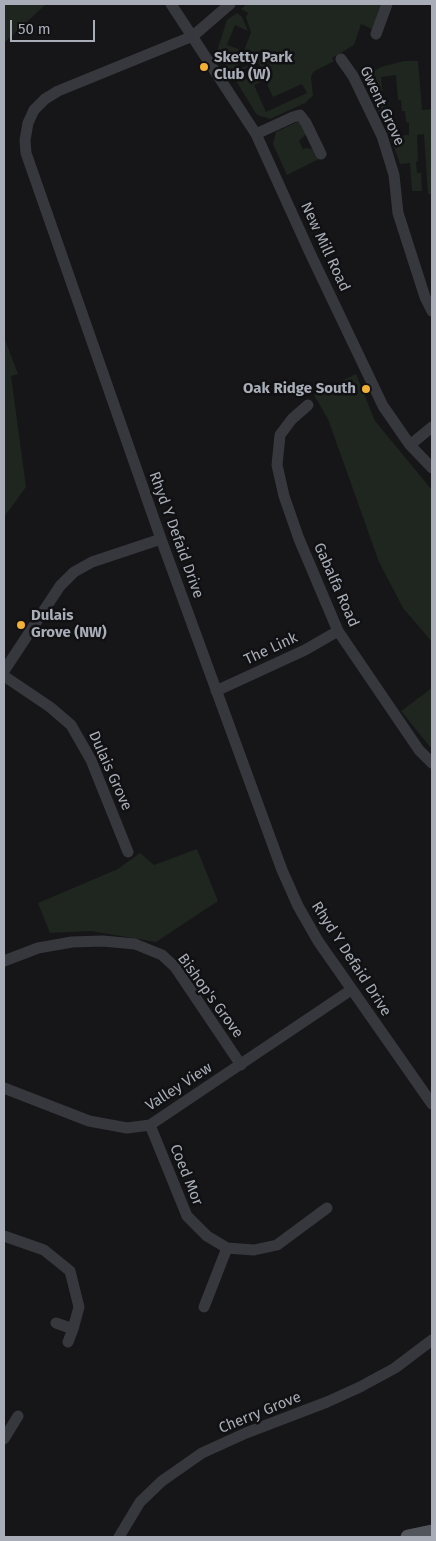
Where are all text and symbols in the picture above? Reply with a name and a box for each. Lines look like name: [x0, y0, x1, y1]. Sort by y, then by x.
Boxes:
scale bar: [12, 10, 98, 42]
text: 50 m: [18, 20, 51, 38]
place label: Sketty Park Club (W): [214, 49, 293, 84]
marker: Sketty Park Club (W): [198, 61, 210, 73]
street label: Gwent Grove: [356, 63, 408, 149]
street label: New Mill Road: [296, 200, 354, 294]
place label: Oak Ridge South: [243, 380, 356, 398]
marker: Oak Ridge South: [360, 383, 372, 395]
street label: Rhyd Y Defaid Drive: [145, 469, 207, 601]
street label: Gabalfa Road: [309, 540, 363, 630]
place label: Dulais Grove (NW): [31, 607, 107, 642]
marker: Dulais Grove (NW): [15, 619, 27, 631]
street label: The Link: [241, 629, 301, 669]
street label: Dulais Grove: [84, 728, 136, 814]
street label: Rhyd Y Defaid Drive: [307, 898, 395, 1020]
street label: Bishop's Grove: [173, 950, 247, 1042]
street label: Valley View: [142, 1059, 216, 1115]
street label: Coed Mor: [166, 1142, 206, 1208]
street label: Cherry Grove: [216, 1388, 304, 1438]

